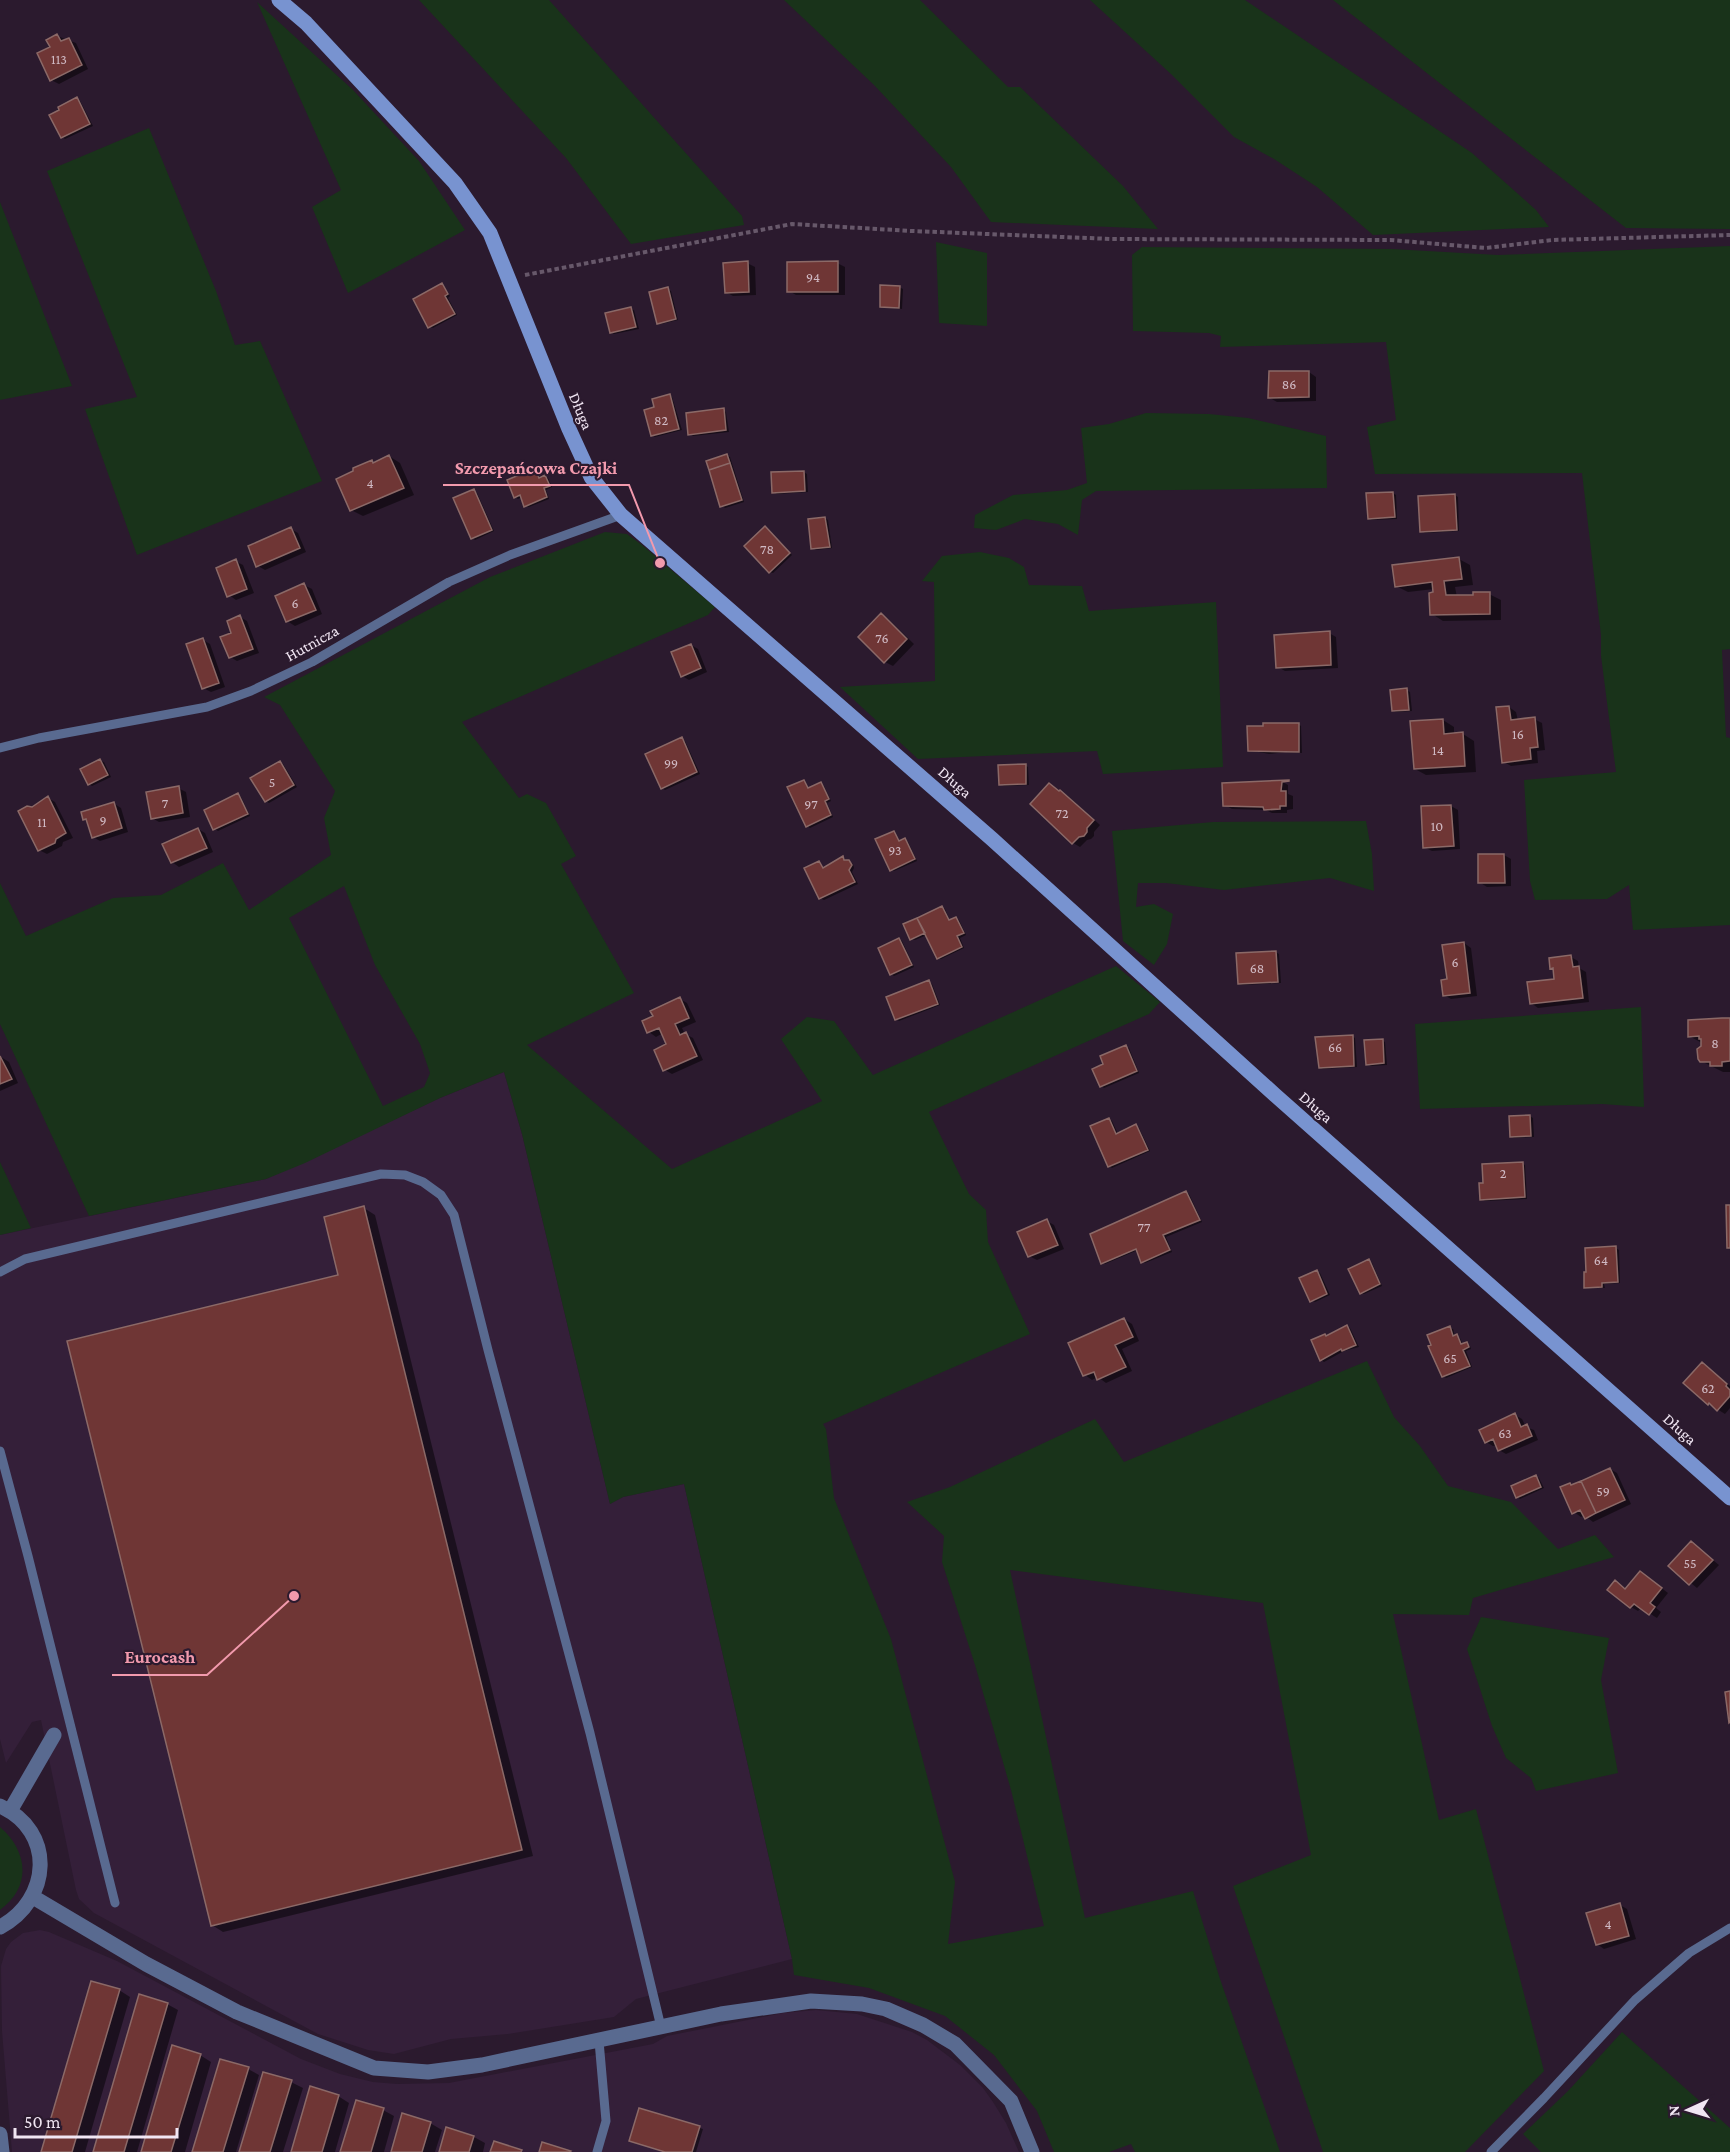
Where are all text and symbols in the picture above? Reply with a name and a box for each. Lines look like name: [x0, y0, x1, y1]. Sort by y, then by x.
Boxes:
house number: 113: [51, 51, 67, 67]
house number: 94: [806, 269, 820, 285]
house number: 86: [1282, 376, 1296, 392]
street label: Długa: [565, 390, 597, 433]
house number: 82: [654, 412, 668, 428]
callout: Szczepańcowa Czajki: [443, 449, 629, 485]
text: Szczepańcowa Czajki: [455, 458, 618, 479]
house number: 4: [366, 475, 374, 491]
house number: 78: [760, 541, 774, 557]
house number: 6: [291, 595, 299, 611]
street label: Hutnicza: [283, 621, 342, 664]
house number: 76: [875, 630, 889, 646]
house number: 16: [1512, 726, 1524, 742]
house number: 14: [1432, 742, 1444, 758]
house number: 99: [664, 755, 678, 771]
street label: Długa: [934, 763, 976, 802]
house number: 5: [269, 774, 275, 790]
house number: 7: [162, 795, 169, 811]
house number: 97: [804, 796, 818, 812]
house number: 72: [1055, 805, 1069, 821]
house number: 9: [99, 812, 107, 828]
house number: 11: [37, 814, 47, 830]
house number: 10: [1431, 818, 1443, 834]
house number: 93: [888, 842, 902, 858]
house number: 6: [1451, 954, 1459, 970]
house number: 68: [1250, 960, 1264, 976]
house number: 8: [1711, 1035, 1719, 1051]
house number: 66: [1328, 1039, 1342, 1055]
street label: Długa: [1295, 1088, 1337, 1127]
house number: 2: [1500, 1165, 1507, 1181]
house number: 77: [1138, 1219, 1151, 1235]
house number: 64: [1594, 1252, 1608, 1268]
house number: 65: [1443, 1350, 1457, 1366]
house number: 62: [1701, 1380, 1715, 1396]
street label: Długa: [1659, 1410, 1700, 1449]
house number: 63: [1498, 1425, 1512, 1441]
house number: 59: [1596, 1483, 1610, 1499]
house number: 55: [1683, 1555, 1697, 1571]
callout: Eurocash: [112, 1639, 207, 1675]
text: Eurocash: [125, 1647, 196, 1667]
house number: 4: [1604, 1916, 1612, 1932]
north arrow: [1658, 2080, 1718, 2140]
scale bar: [15, 2101, 177, 2139]
text: N: [1665, 2105, 1682, 2117]
text: 50 m: [24, 2112, 61, 2132]

